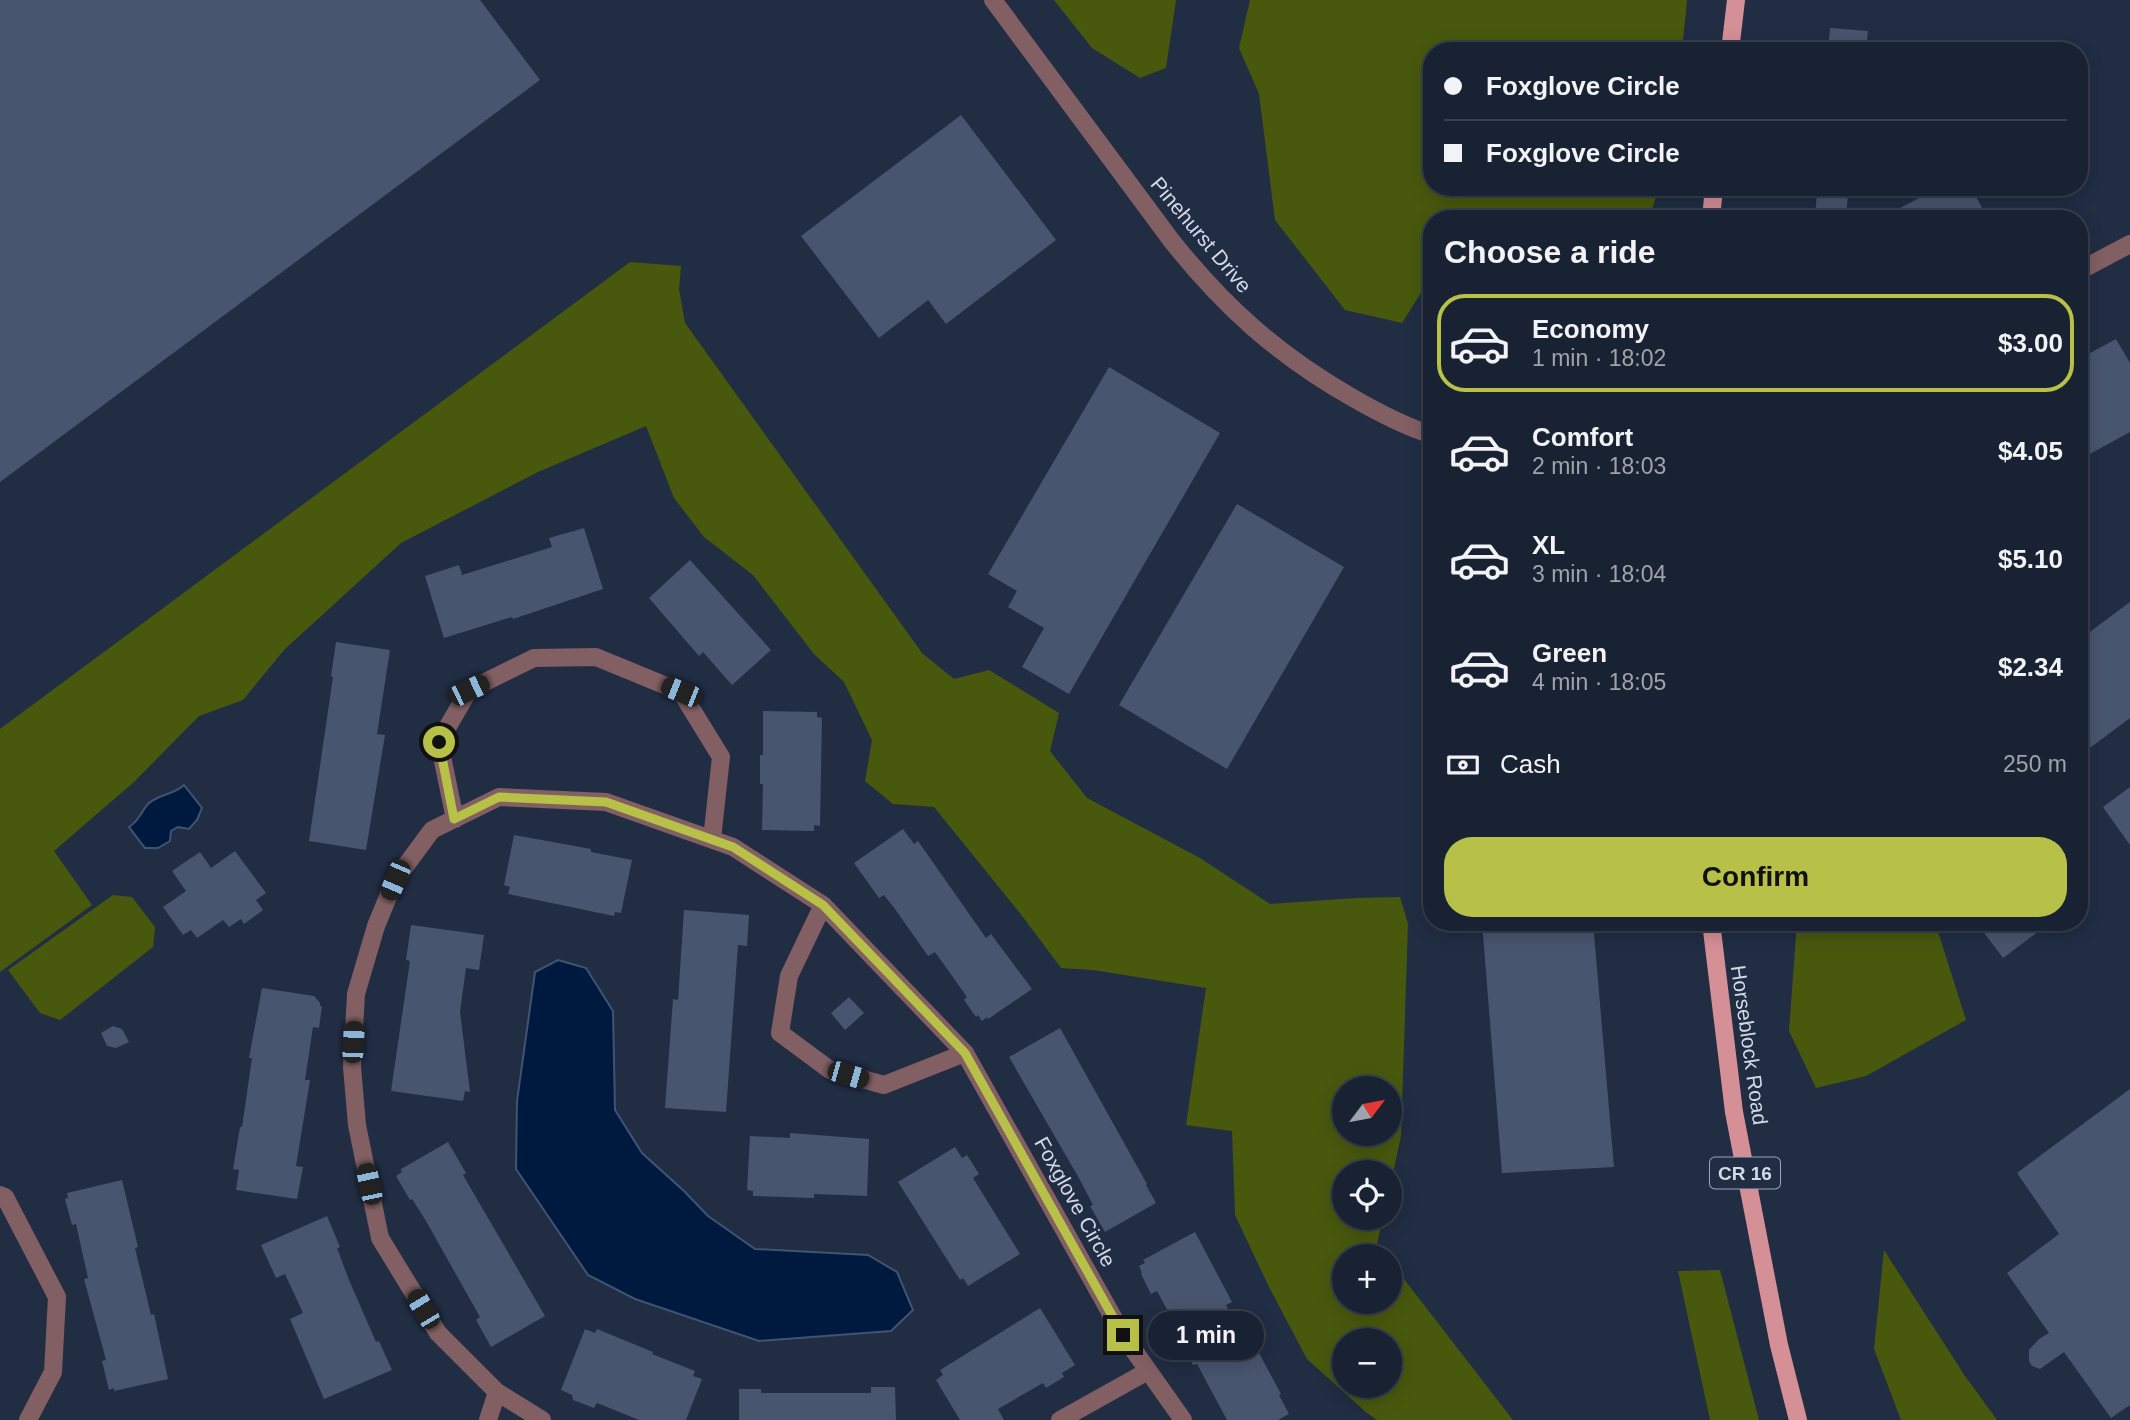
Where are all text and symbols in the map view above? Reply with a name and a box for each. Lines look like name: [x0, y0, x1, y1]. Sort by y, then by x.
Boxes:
text: Foxglove Circle: [1486, 71, 1680, 101]
text: Foxglove Circle: [1486, 138, 1680, 168]
street label: Pinehurst Drive: [1146, 172, 1256, 297]
text: Choose a ride: [1444, 234, 1656, 270]
icon: car: [1448, 312, 1511, 375]
text: Economy: [1532, 314, 1649, 344]
text: $3.00: [1998, 328, 2063, 358]
text: 1 min · 18:02: [1532, 345, 1666, 371]
icon: car: [1448, 420, 1511, 483]
text: Comfort: [1532, 422, 1633, 452]
text: $4.05: [1998, 436, 2063, 466]
text: 2 min · 18:03: [1532, 453, 1666, 479]
icon: car: [1448, 528, 1511, 591]
text: XL: [1532, 530, 1565, 560]
text: $5.10: [1998, 544, 2063, 574]
text: 3 min · 18:04: [1532, 561, 1666, 587]
icon: car: [1448, 636, 1511, 699]
text: Green: [1532, 638, 1607, 668]
text: $2.34: [1998, 652, 2063, 682]
text: 4 min · 18:05: [1532, 669, 1666, 695]
car: [446, 671, 493, 709]
car: [658, 674, 705, 710]
route start: [423, 726, 455, 758]
icon: cash: [1444, 746, 1482, 784]
text: Cash: [1500, 749, 1561, 779]
text: 250 m: [2003, 751, 2067, 777]
button: Confirm: [1444, 837, 2067, 917]
car: [378, 857, 413, 903]
street label: Horseblock Road: [1727, 964, 1772, 1126]
car: [342, 1020, 365, 1064]
car: [825, 1059, 872, 1091]
north arrow: [1332, 1076, 1402, 1146]
map controls: [1332, 1076, 1402, 1398]
street label: Foxglove Circle: [1030, 1133, 1121, 1271]
road number: CR 16: [1710, 1158, 1780, 1189]
button: locate: [1332, 1160, 1402, 1230]
car: [355, 1161, 384, 1207]
button: +: [1332, 1244, 1402, 1314]
car: [404, 1286, 443, 1332]
callout: 1 min: [1148, 1310, 1263, 1360]
route end: [1107, 1319, 1139, 1351]
text: 1 min: [1176, 1322, 1236, 1348]
button: −: [1332, 1328, 1402, 1398]

